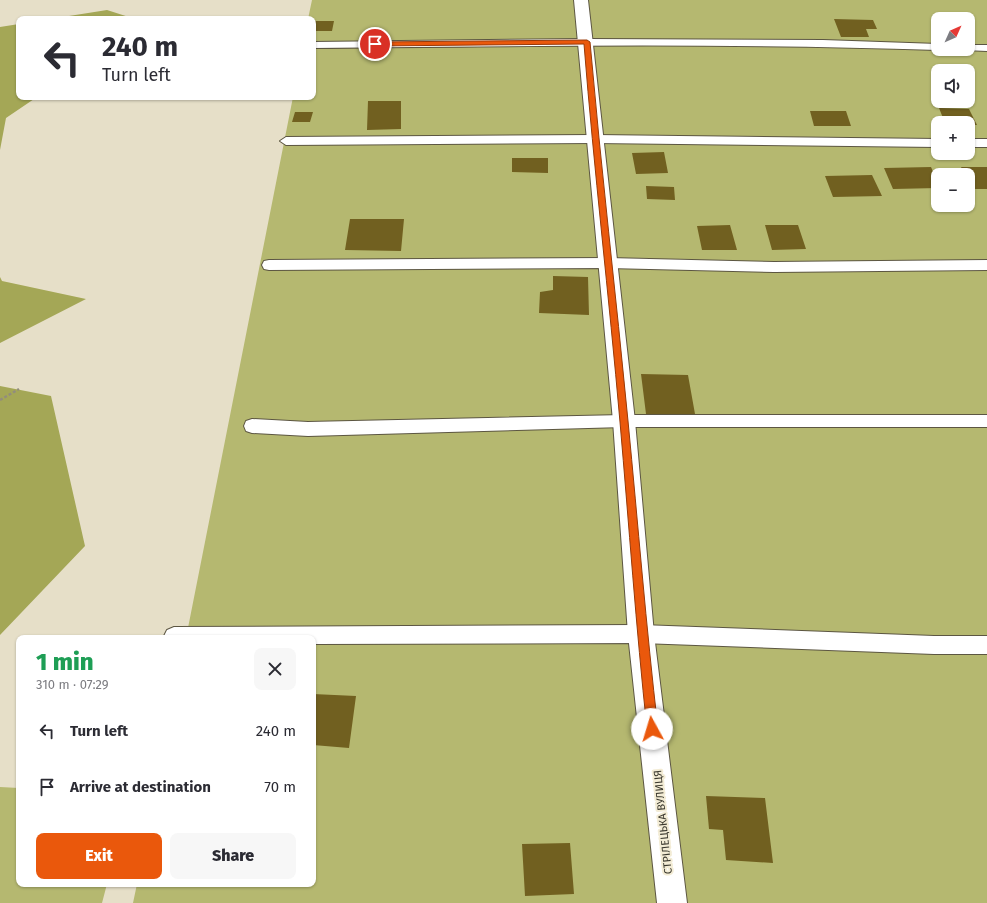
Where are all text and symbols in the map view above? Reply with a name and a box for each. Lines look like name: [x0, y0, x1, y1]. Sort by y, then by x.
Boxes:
north arrow: [931, 12, 975, 56]
map controls: [931, 12, 975, 212]
pin: [358, 27, 392, 61]
text: 240 m: [102, 30, 178, 63]
icon: left: [36, 32, 88, 84]
icon: arrive: [364, 33, 386, 55]
text: Turn left: [102, 64, 171, 86]
button: sound: [931, 64, 975, 108]
button: +: [931, 116, 975, 160]
button: −: [931, 168, 975, 212]
text: 1 min: [36, 648, 94, 676]
button: close: [254, 648, 296, 690]
text: 310 m · 07:29: [36, 677, 109, 692]
position arrow: [631, 708, 673, 750]
icon: left: [36, 720, 58, 742]
text: Turn left: [70, 722, 128, 740]
text: 240 m: [256, 722, 296, 740]
street label: СТРІЛЕЦЬКА ВУЛИЦЯ: [651, 769, 675, 875]
icon: arrive: [36, 776, 58, 798]
text: Arrive at destination: [70, 778, 211, 796]
text: 70 m: [264, 778, 296, 796]
button: Exit: [36, 833, 162, 879]
button: Share: [170, 833, 296, 879]

